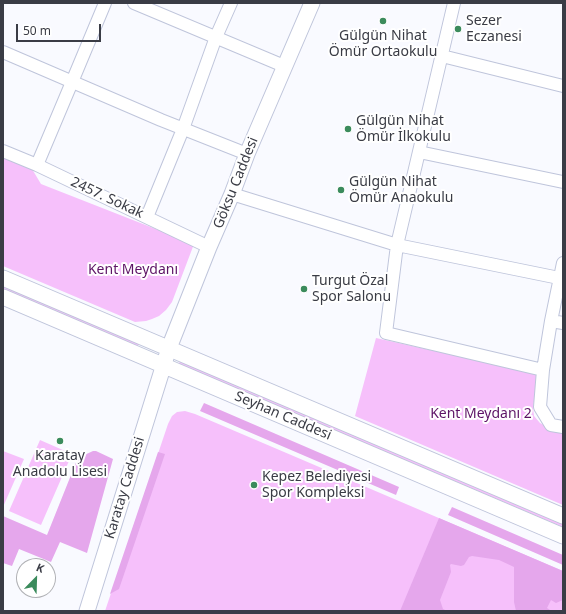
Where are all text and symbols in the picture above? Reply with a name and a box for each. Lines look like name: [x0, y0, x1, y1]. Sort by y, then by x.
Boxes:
place label: Sezer Eczanesi: [466, 13, 522, 46]
scale bar: [18, 16, 103, 42]
marker: Gülgün Nihat Ömür Ortaokulu: [378, 16, 388, 26]
text: 50 m: [23, 22, 51, 39]
marker: Sezer Eczanesi: [453, 24, 463, 34]
place label: Gülgün Nihat Ömür Ortaokulu: [329, 28, 437, 60]
place label: Gülgün Nihat Ömür İlkokulu: [356, 113, 451, 146]
marker: Gülgün Nihat Ömür İlkokulu: [343, 124, 353, 134]
street label: Göksu Caddesi: [210, 135, 262, 231]
street label: 2457. Sokak: [68, 174, 146, 222]
place label: Gülgün Nihat Ömür Anaokulu: [349, 174, 453, 206]
marker: Gülgün Nihat Ömür Anaokulu: [336, 185, 346, 195]
park label: Kent Meydanı: [88, 262, 178, 278]
place label: Turgut Özal Spor Salonu: [312, 273, 391, 306]
marker: Turgut Özal Spor Salonu: [299, 284, 309, 294]
street label: Seyhan Caddesi: [232, 388, 334, 444]
park label: Kent Meydanı 2: [430, 406, 532, 422]
street label: Karatay Caddesi: [102, 435, 148, 541]
marker: Karatay Anadolu Lisesi: [55, 436, 65, 446]
place label: Karatay Anadolu Lisesi: [13, 448, 107, 480]
place label: Kepez Belediyesi Spor Kompleksi: [262, 469, 371, 502]
marker: Kepez Belediyesi Spor Kompleksi: [249, 480, 259, 490]
north arrow: [16, 558, 56, 598]
text: K: [34, 559, 47, 576]

